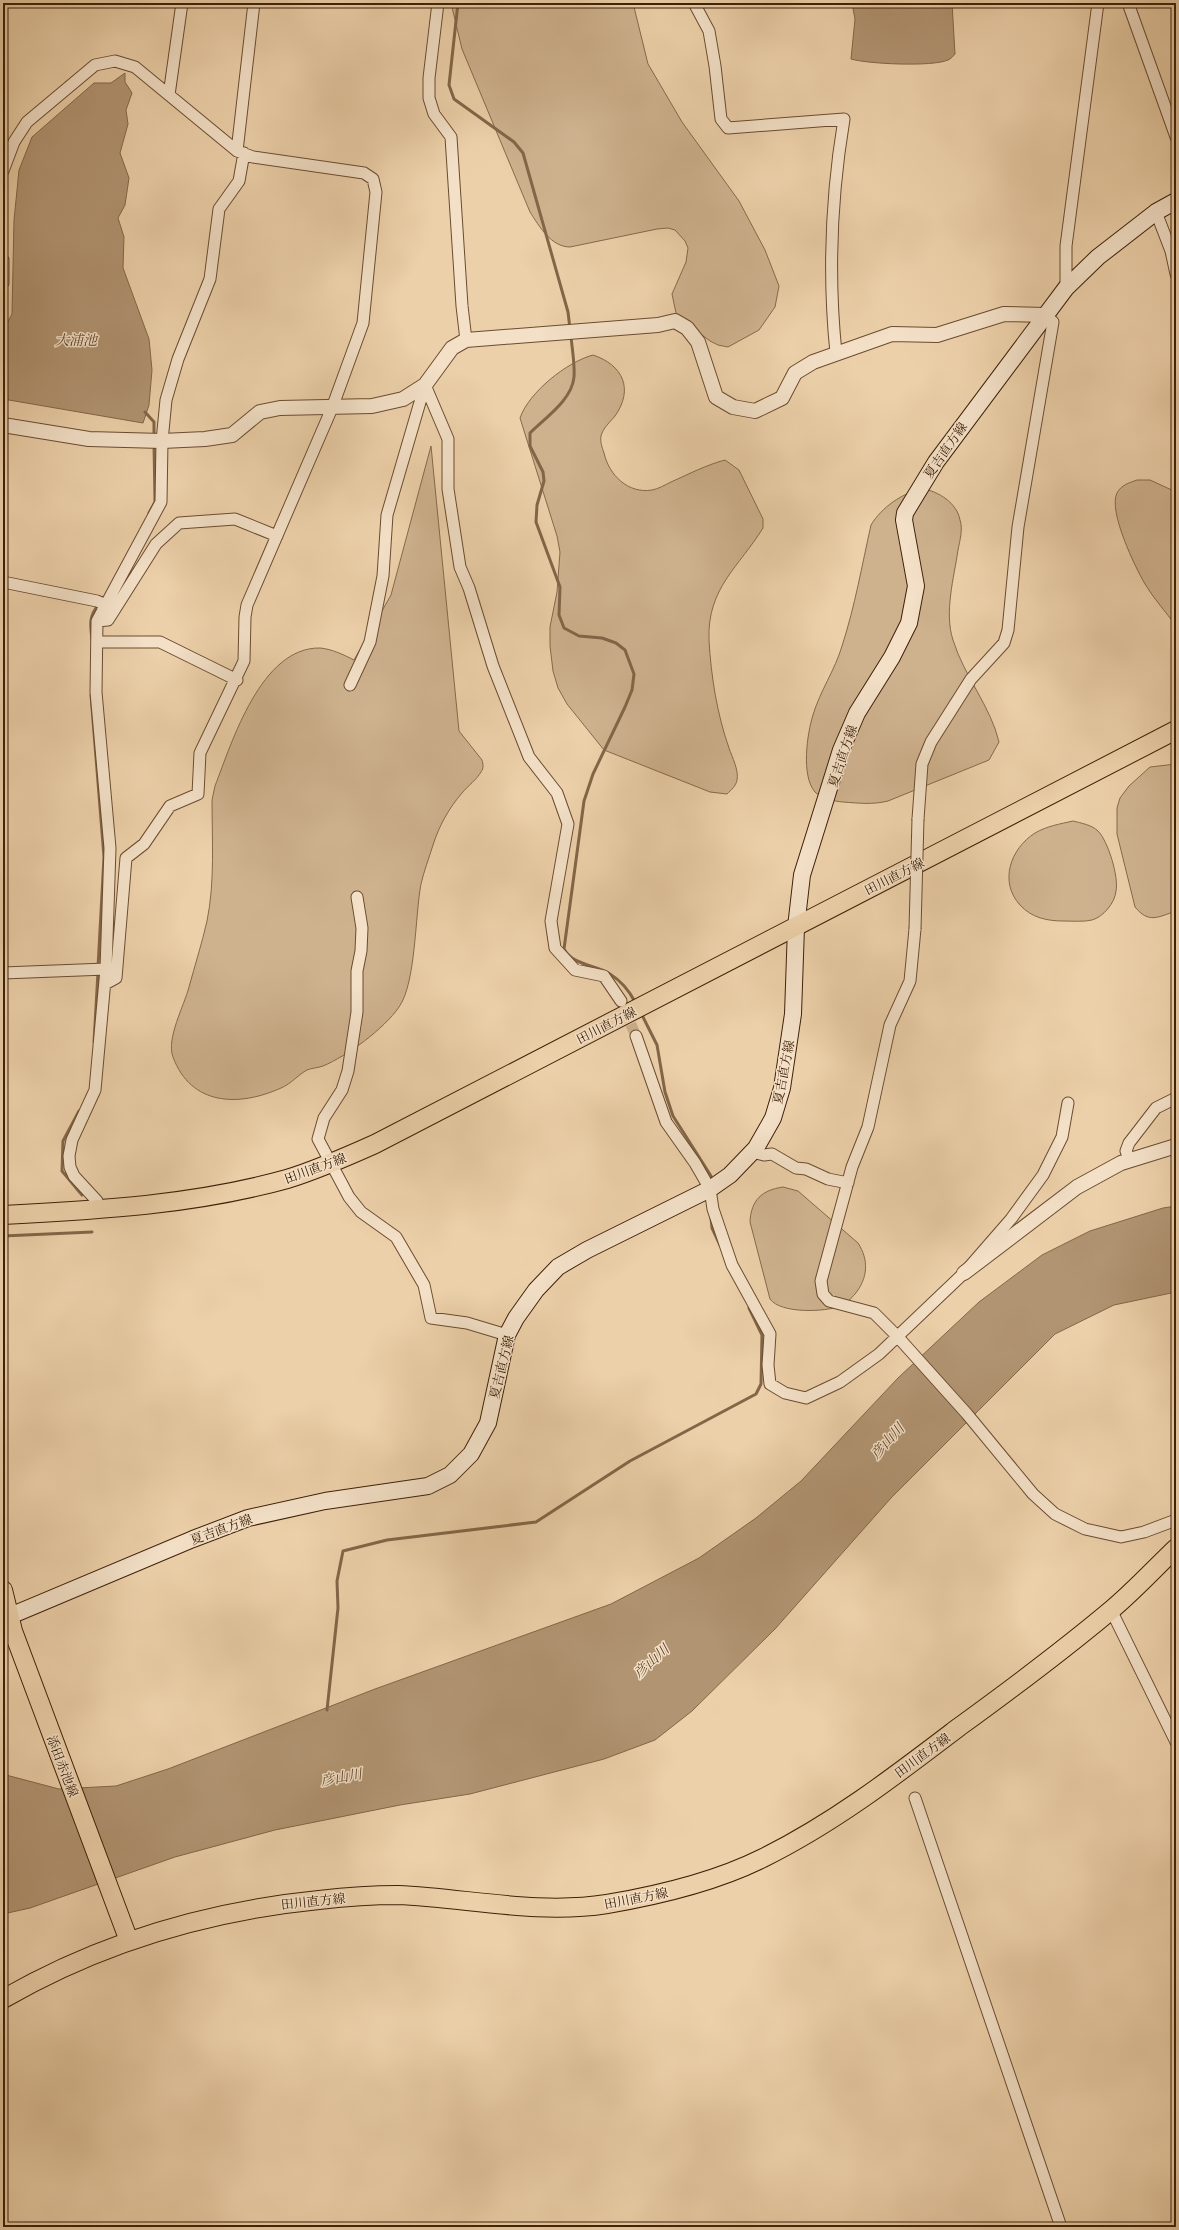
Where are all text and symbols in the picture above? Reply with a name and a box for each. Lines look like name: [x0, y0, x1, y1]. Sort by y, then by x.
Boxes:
water label: 大浦池: [55, 332, 99, 349]
street label: 夏吉直方線: [921, 419, 971, 482]
street label: 夏吉直方線: [825, 723, 861, 790]
street label: 田川直方線: [862, 855, 927, 899]
street label: 田川直方線: [574, 1004, 639, 1048]
street label: 夏吉直方線: [770, 1039, 798, 1106]
street label: 田川直方線: [282, 1150, 349, 1188]
street label: 夏吉直方線: [486, 1334, 518, 1401]
water label: 彦山川: [867, 1419, 909, 1463]
street label: 夏吉直方線: [188, 1511, 255, 1549]
water label: 彦山川: [630, 1640, 674, 1682]
street label: 田川直方線: [892, 1730, 954, 1781]
street label: 添田赤池線: [43, 1733, 81, 1800]
water label: 彦山川: [319, 1765, 365, 1790]
street label: 田川直方線: [603, 1885, 670, 1913]
street label: 田川直方線: [280, 1891, 346, 1913]

